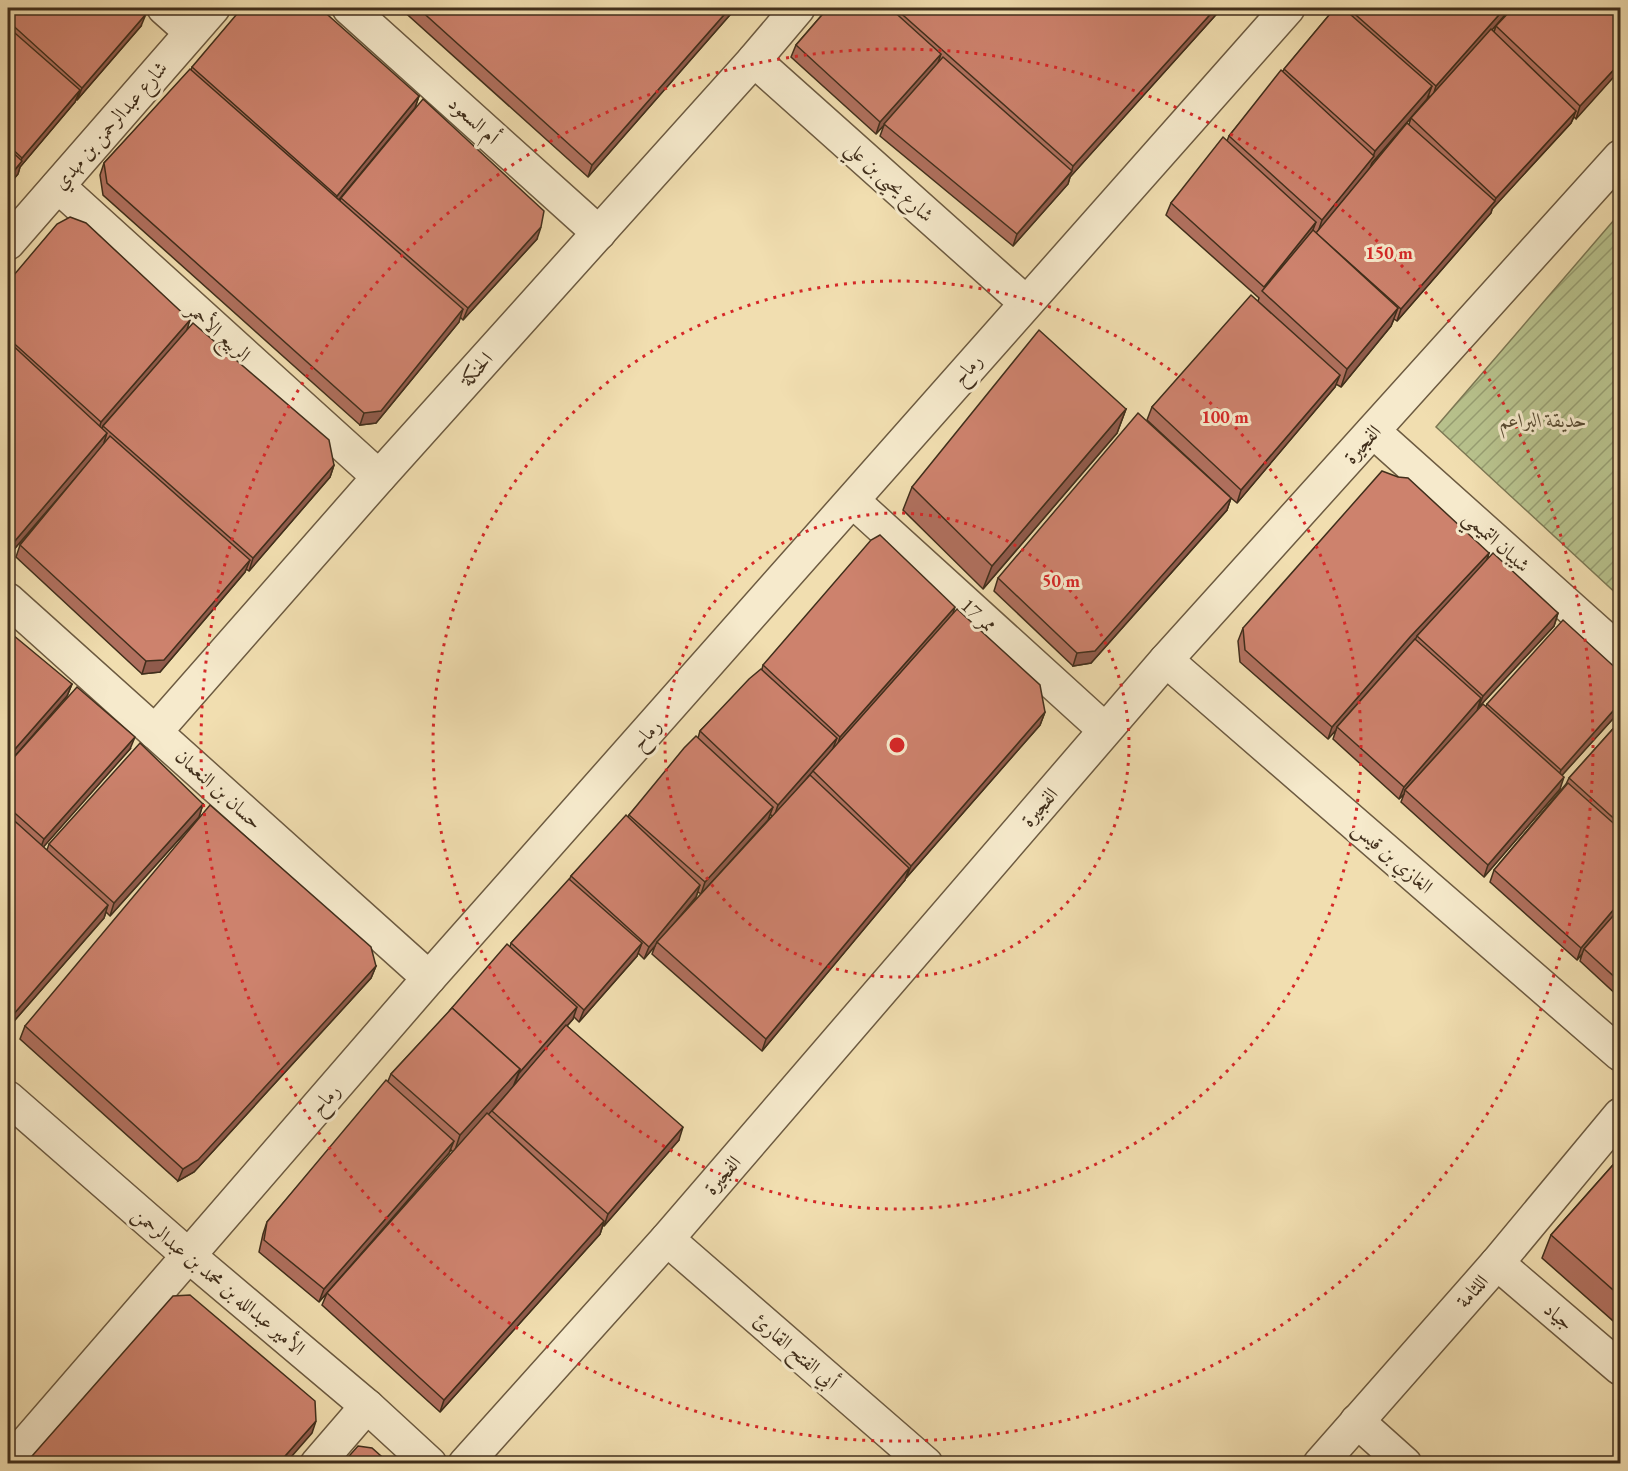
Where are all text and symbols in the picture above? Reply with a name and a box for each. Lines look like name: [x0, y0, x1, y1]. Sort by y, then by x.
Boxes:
street label: شارع عبدالرحمن بن مهدي: [47, 55, 177, 198]
street label: أم السعود: [440, 89, 506, 154]
street label: شارع يحيى بن علي: [836, 134, 940, 233]
text: 150 m: [1365, 241, 1413, 264]
street label: الربيع الأحمر: [177, 294, 258, 371]
street label: الحنكة: [453, 346, 498, 392]
street label: رماح: [946, 348, 992, 393]
text: 100 m: [1201, 405, 1249, 428]
park label: حديقة البراعم: [1499, 407, 1587, 439]
street label: الفجيرة: [1337, 419, 1387, 469]
street label: شيبان التميمي: [1454, 504, 1536, 582]
text: 50 m: [1042, 569, 1080, 592]
street label: ممر 17: [956, 592, 1002, 638]
street label: رماح: [625, 713, 671, 759]
centre of rings: [887, 735, 907, 755]
street label: حسان بن النعمان: [170, 743, 268, 835]
street label: الفجيرة: [1015, 782, 1063, 832]
street label: الغازي بن قيس: [1345, 815, 1439, 901]
street label: رماح: [304, 1078, 350, 1123]
street label: الفجيرة: [698, 1150, 746, 1200]
street label: الأمير عبدالله بن محمد بن عبدالرحمن: [127, 1199, 312, 1362]
street label: اللثامة: [1450, 1269, 1494, 1313]
street label: جياد: [1539, 1296, 1579, 1336]
street label: أبي الفتح القارئ: [745, 1306, 845, 1399]

